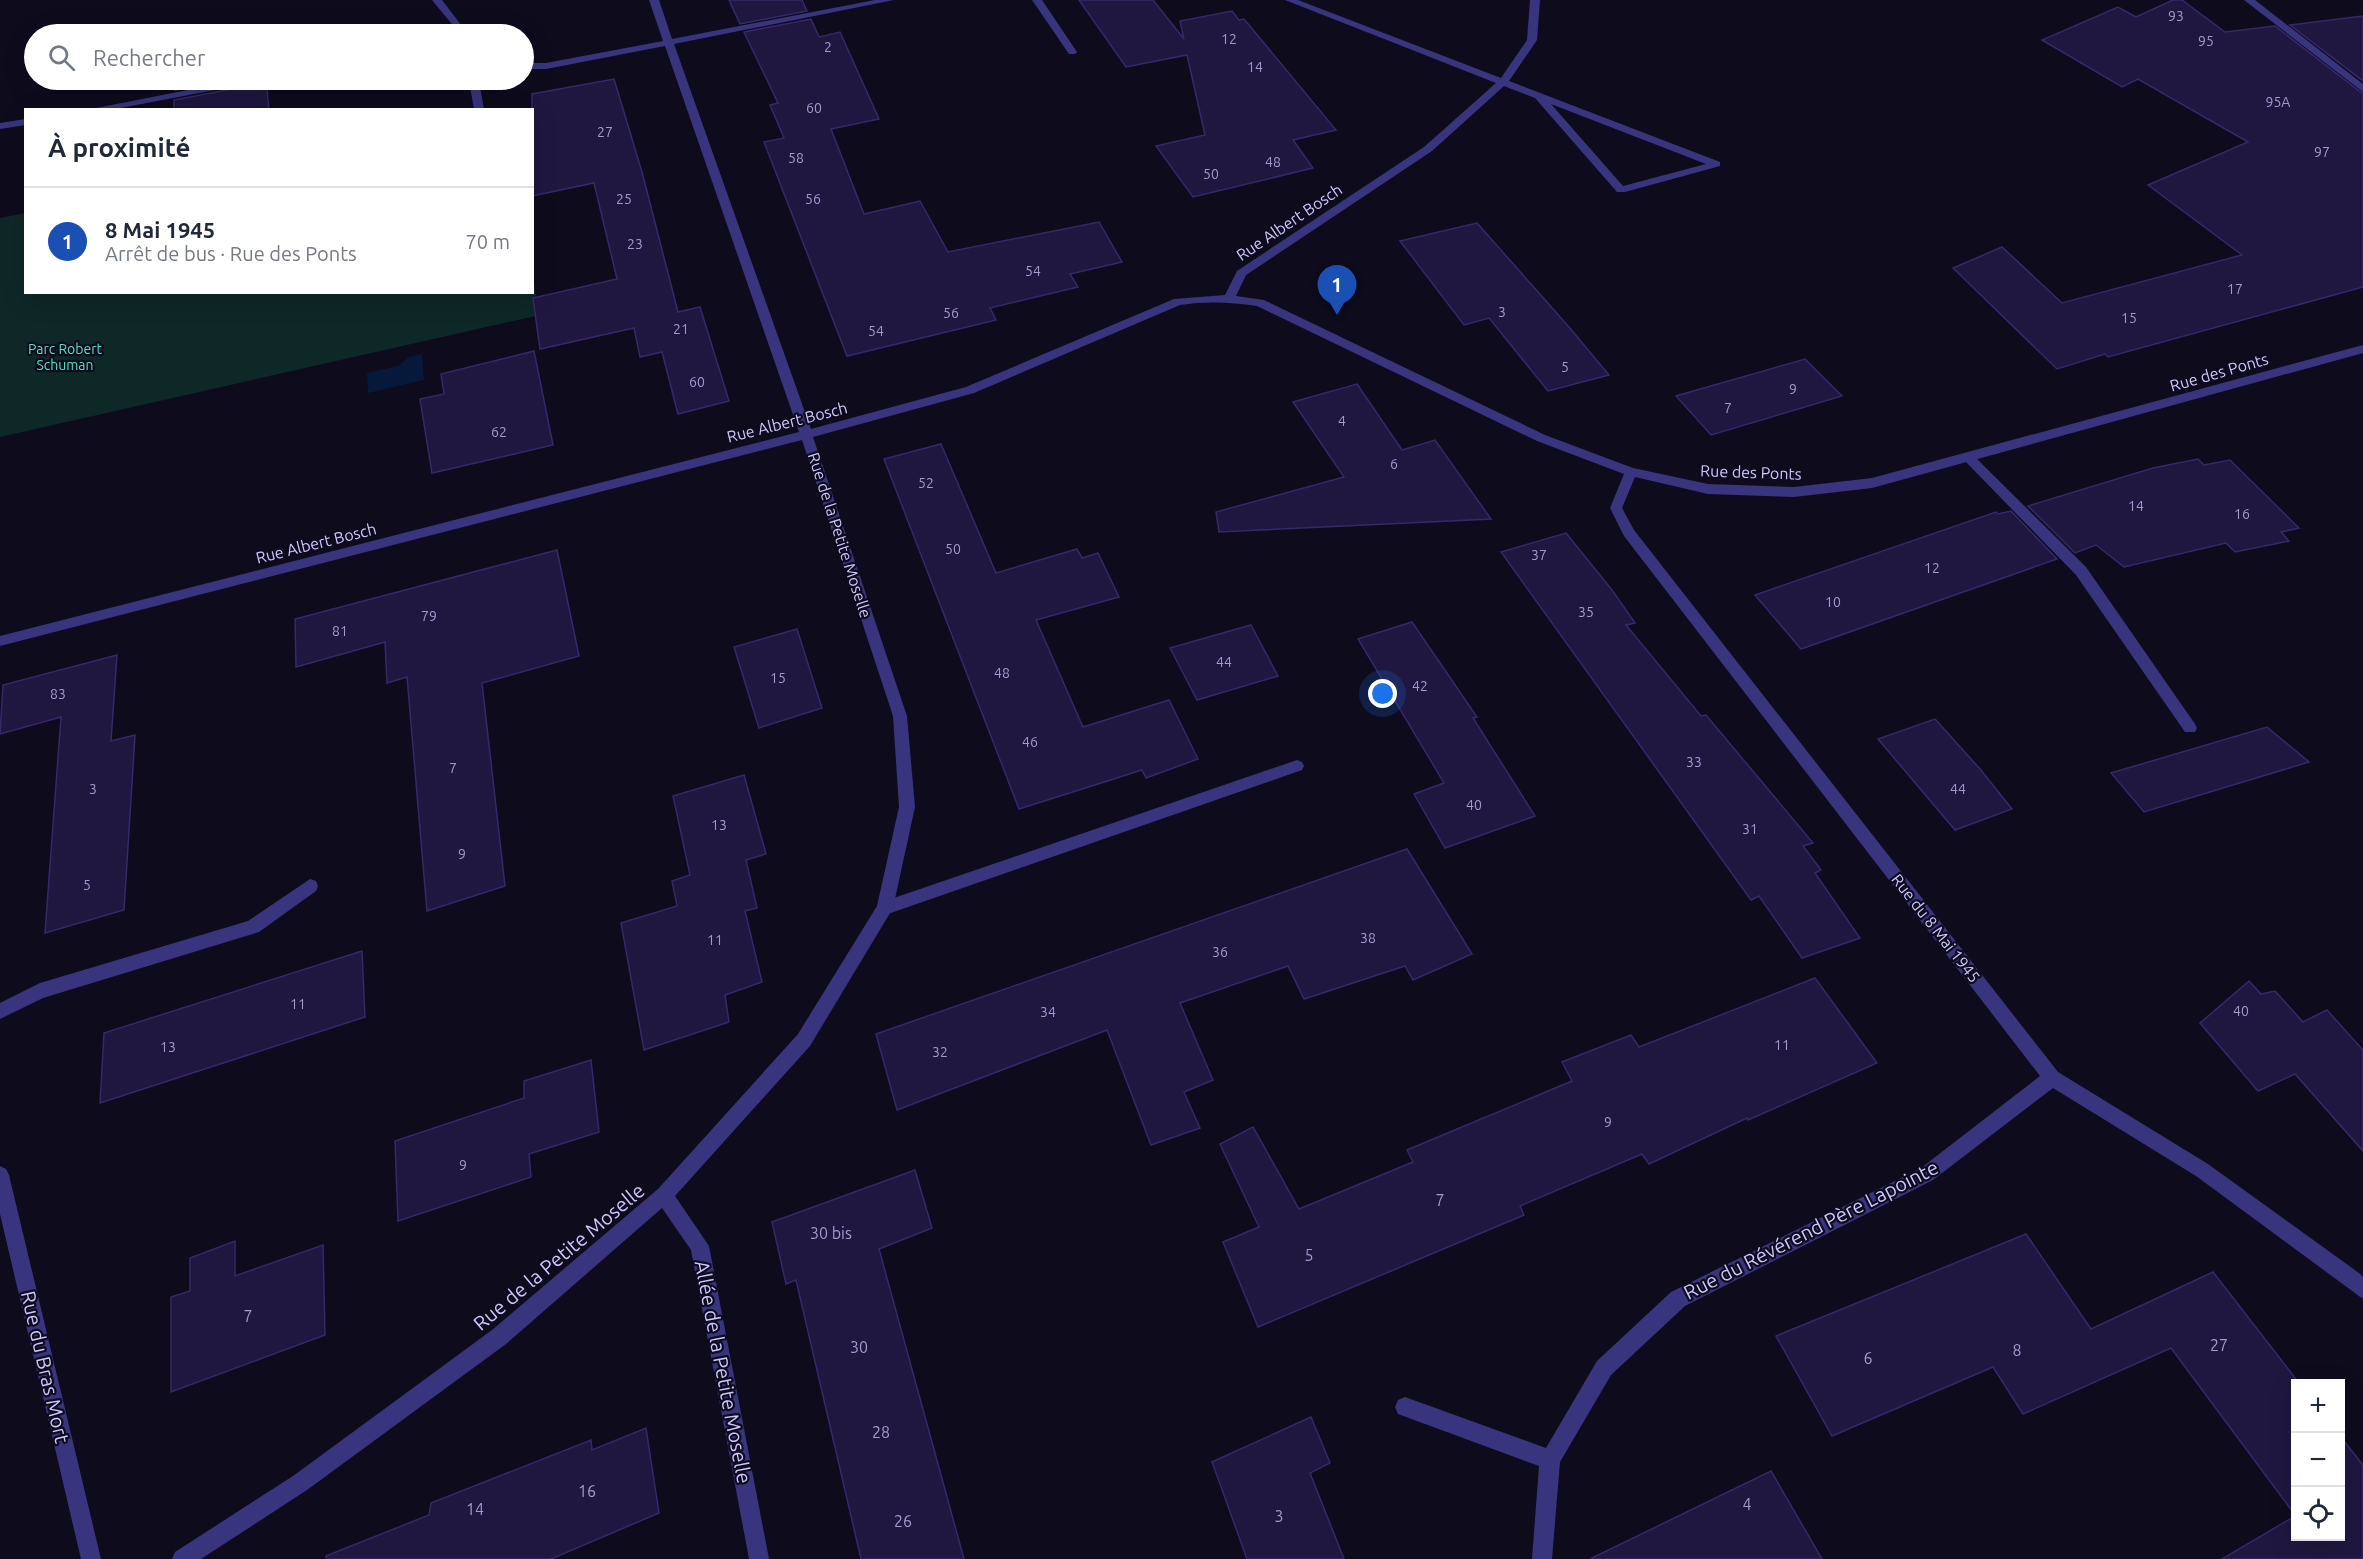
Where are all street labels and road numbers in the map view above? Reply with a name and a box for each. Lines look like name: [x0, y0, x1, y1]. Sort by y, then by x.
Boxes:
street label: Rue Albert Bosch: [1233, 180, 1345, 264]
street label: Rue des Ponts: [2168, 349, 2270, 395]
street label: Rue Albert Bosch: [725, 398, 849, 446]
street label: Rue de la Petite Moselle: [805, 450, 875, 620]
street label: Rue des Ponts: [1700, 461, 1802, 483]
street label: Rue Albert Bosch: [254, 519, 378, 567]
street label: Rue du 8 Mai 1945: [1888, 870, 1984, 986]
street label: Rue du Révérend Père Lapointe: [1680, 1155, 1942, 1304]
street label: Rue de la Petite Moselle: [469, 1178, 649, 1335]
street label: Allée de la Petite Moselle: [691, 1258, 756, 1485]
street label: Rue du Bras Mort: [17, 1289, 74, 1445]

